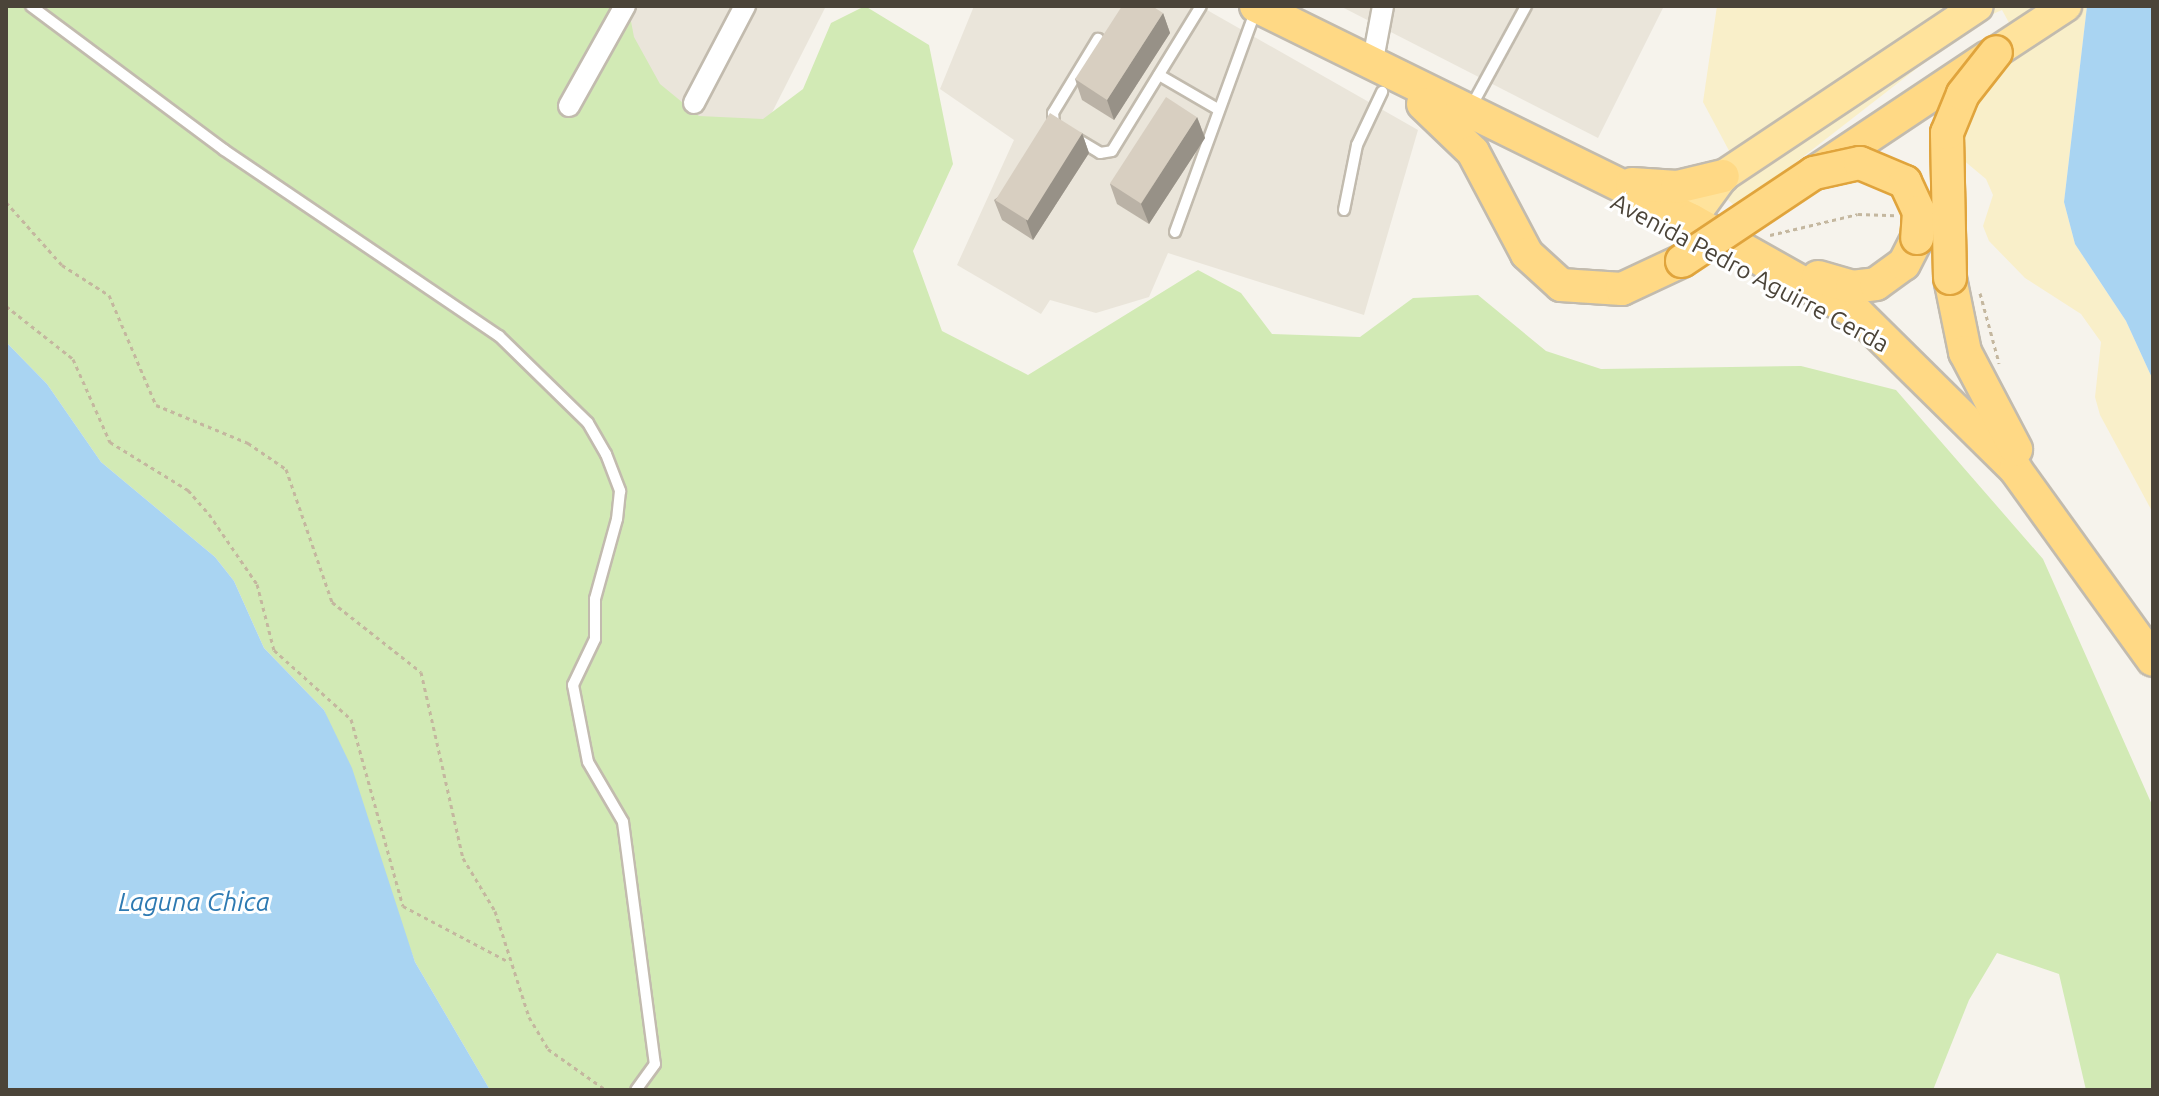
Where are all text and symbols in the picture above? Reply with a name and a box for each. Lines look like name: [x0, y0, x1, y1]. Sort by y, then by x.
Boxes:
street label: Avenida Pedro Aguirre Cerda: [1606, 187, 1894, 359]
water label: Laguna Chica: [118, 886, 270, 918]

